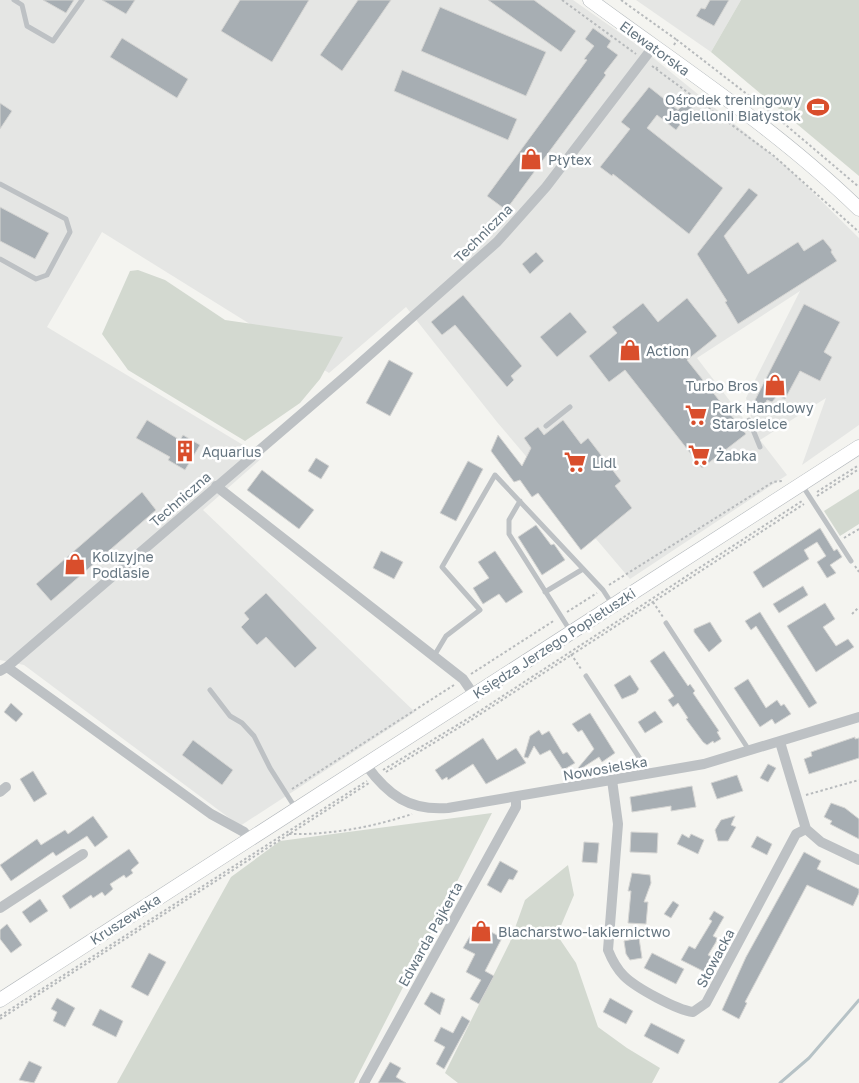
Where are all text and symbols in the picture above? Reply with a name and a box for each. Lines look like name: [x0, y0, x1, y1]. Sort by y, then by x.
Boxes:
street label: Elewatorska: [617, 17, 693, 79]
place label: Ośrodek treningowy Jagiellonii Białystok: [665, 91, 801, 124]
sports icon: Ośrodek treningowy Jagiellonii Białystok: [805, 94, 831, 120]
shop icon: Płytex: [518, 146, 544, 172]
place label: Płytex: [548, 151, 592, 168]
street label: Techniczna: [450, 200, 516, 266]
shop icon: Action: [617, 337, 643, 363]
place label: Action: [646, 342, 689, 359]
shop icon: Turbo Bros: [762, 372, 788, 398]
place label: Turbo Bros: [686, 377, 758, 394]
place label: Park Handlowy Starosielce: [712, 399, 814, 432]
supermarket icon: Park Handlowy Starosielce: [683, 402, 709, 428]
building icon: Aquarius: [172, 438, 198, 464]
supermarket icon: Żabka: [686, 442, 712, 468]
place label: Aquarius: [202, 443, 261, 460]
place label: Żabka: [716, 447, 757, 464]
supermarket icon: Lidl: [562, 449, 588, 475]
place label: Lidl: [592, 454, 617, 471]
street label: Techniczna: [146, 468, 214, 530]
place label: Kolizyjne Podlasie: [92, 548, 154, 581]
shop icon: Kolizyjne Podlasie: [62, 551, 88, 577]
street label: Księdza Jerzego Popiełuszki: [469, 584, 639, 702]
street label: Nowosielska: [561, 752, 649, 784]
street label: Edwarda Pajkerta: [394, 879, 466, 989]
street label: Kruszewska: [87, 890, 163, 948]
shop icon: Blacharstwo-lakiernictwo: [468, 918, 494, 944]
place label: Blacharstwo-lakiernictwo: [498, 923, 670, 940]
street label: Słowacka: [692, 926, 738, 990]

